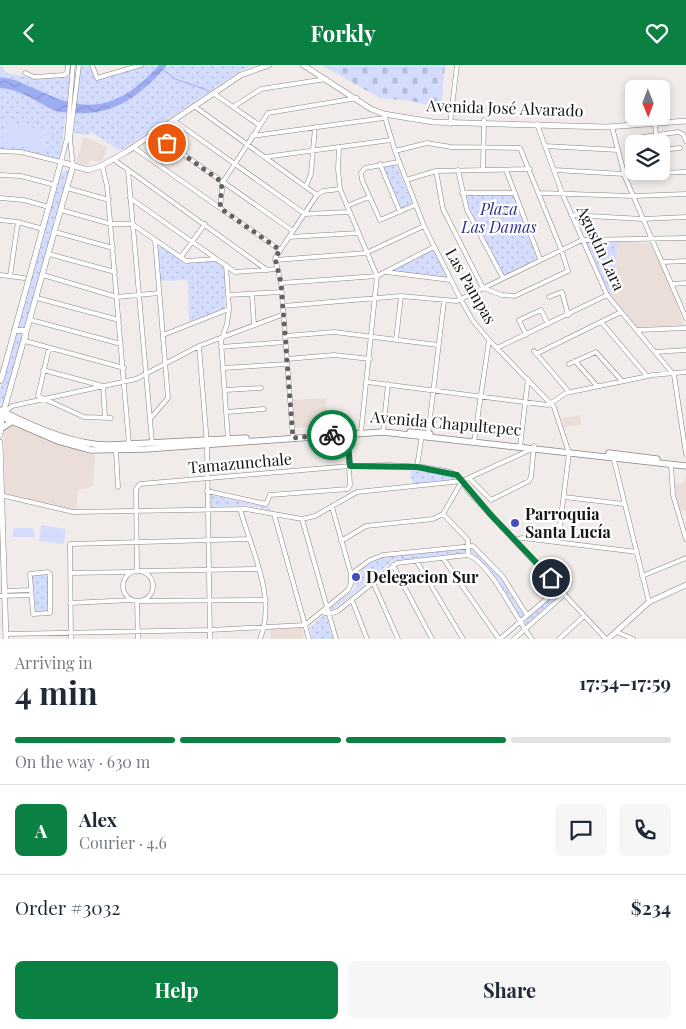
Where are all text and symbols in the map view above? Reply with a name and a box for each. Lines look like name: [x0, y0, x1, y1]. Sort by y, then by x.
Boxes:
text: Forkly: [310, 18, 376, 48]
icon: back: [15, 19, 43, 47]
icon: heart: [643, 19, 671, 47]
north arrow: [625, 80, 670, 125]
map controls: [625, 80, 670, 180]
street label: Avenida José Alvarado: [425, 94, 584, 121]
pin: [146, 122, 188, 164]
icon: bag: [153, 129, 181, 157]
button: layers: [625, 135, 670, 180]
park label: Plaza Las Damas: [460, 198, 537, 237]
street label: Agustín Lara: [572, 201, 630, 294]
street label: Las Pampas: [441, 244, 502, 328]
street label: Avenida Chapultepec: [369, 405, 523, 440]
courier: [307, 410, 357, 460]
icon: bike: [318, 421, 346, 449]
street label: Tamazunchale: [187, 448, 293, 477]
place label: Parroquia Santa Lucía: [525, 503, 611, 542]
marker: Parroquia Santa Lucía: [509, 517, 521, 529]
pin: [530, 557, 572, 599]
icon: home: [537, 564, 565, 592]
place label: Delegacion Sur: [366, 566, 479, 587]
marker: Delegacion Sur: [350, 571, 362, 583]
text: Arriving in: [15, 652, 93, 673]
text: 17:54–17:59: [579, 669, 671, 695]
text: 4 min: [15, 670, 98, 713]
text: On the way · 630 m: [15, 751, 150, 772]
button: chat: [555, 804, 607, 856]
button: phone: [619, 804, 671, 856]
text: Alex: [79, 806, 117, 832]
text: A: [35, 817, 47, 843]
text: Courier · 4.6: [79, 832, 167, 853]
text: Order #3032: [15, 894, 120, 920]
text: $234: [631, 894, 671, 920]
button: Help: [15, 961, 338, 1019]
button: Share: [348, 961, 671, 1019]

